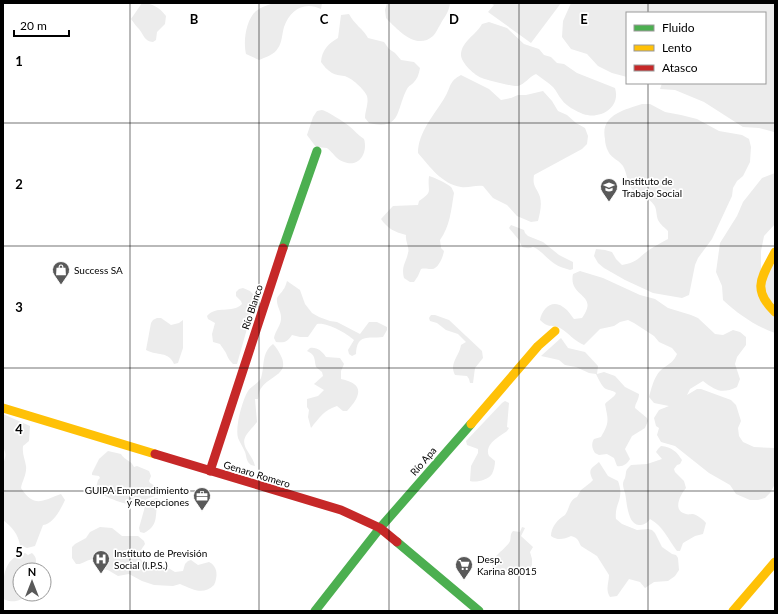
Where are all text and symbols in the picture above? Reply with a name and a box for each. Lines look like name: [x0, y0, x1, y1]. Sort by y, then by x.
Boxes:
text: B: [190, 11, 199, 27]
text: C: [320, 11, 329, 27]
text: D: [449, 11, 459, 27]
text: E: [580, 11, 588, 27]
scale bar: [14, 12, 69, 38]
legend: [626, 12, 766, 84]
text: 20 m: [20, 18, 47, 33]
text: Fluido: [662, 20, 695, 35]
text: Lento: [662, 40, 692, 55]
text: 1: [15, 53, 23, 69]
text: Atasco: [662, 60, 698, 75]
place label: Instituto de Trabajo Social: [622, 175, 682, 199]
text: 2: [15, 176, 23, 192]
school or university icon: Instituto de Trabajo Social: [599, 177, 619, 202]
shop icon: Success SA: [51, 260, 71, 285]
place label: Success SA: [74, 264, 123, 276]
street label: Río Blanco: [239, 283, 265, 331]
text: 3: [15, 299, 23, 315]
text: 4: [15, 421, 23, 437]
street label: Río Apa: [407, 444, 439, 478]
street label: Genaro Romero: [222, 458, 292, 490]
place label: GUIPA Emprendimiento y Recepciones: [85, 484, 189, 508]
office icon: GUIPA Emprendimiento y Recepciones: [192, 486, 212, 511]
text: 5: [15, 544, 23, 560]
place label: Instituto de Previsión Social (I.P.S.): [114, 547, 207, 571]
hospital icon: Instituto de Previsión Social (I.P.S.): [91, 549, 111, 574]
place label: Desp. Karina 80015: [477, 553, 537, 577]
supermarket icon: Desp. Karina 80015: [454, 555, 474, 580]
north arrow: [12, 562, 52, 602]
text: N: [28, 565, 36, 578]

